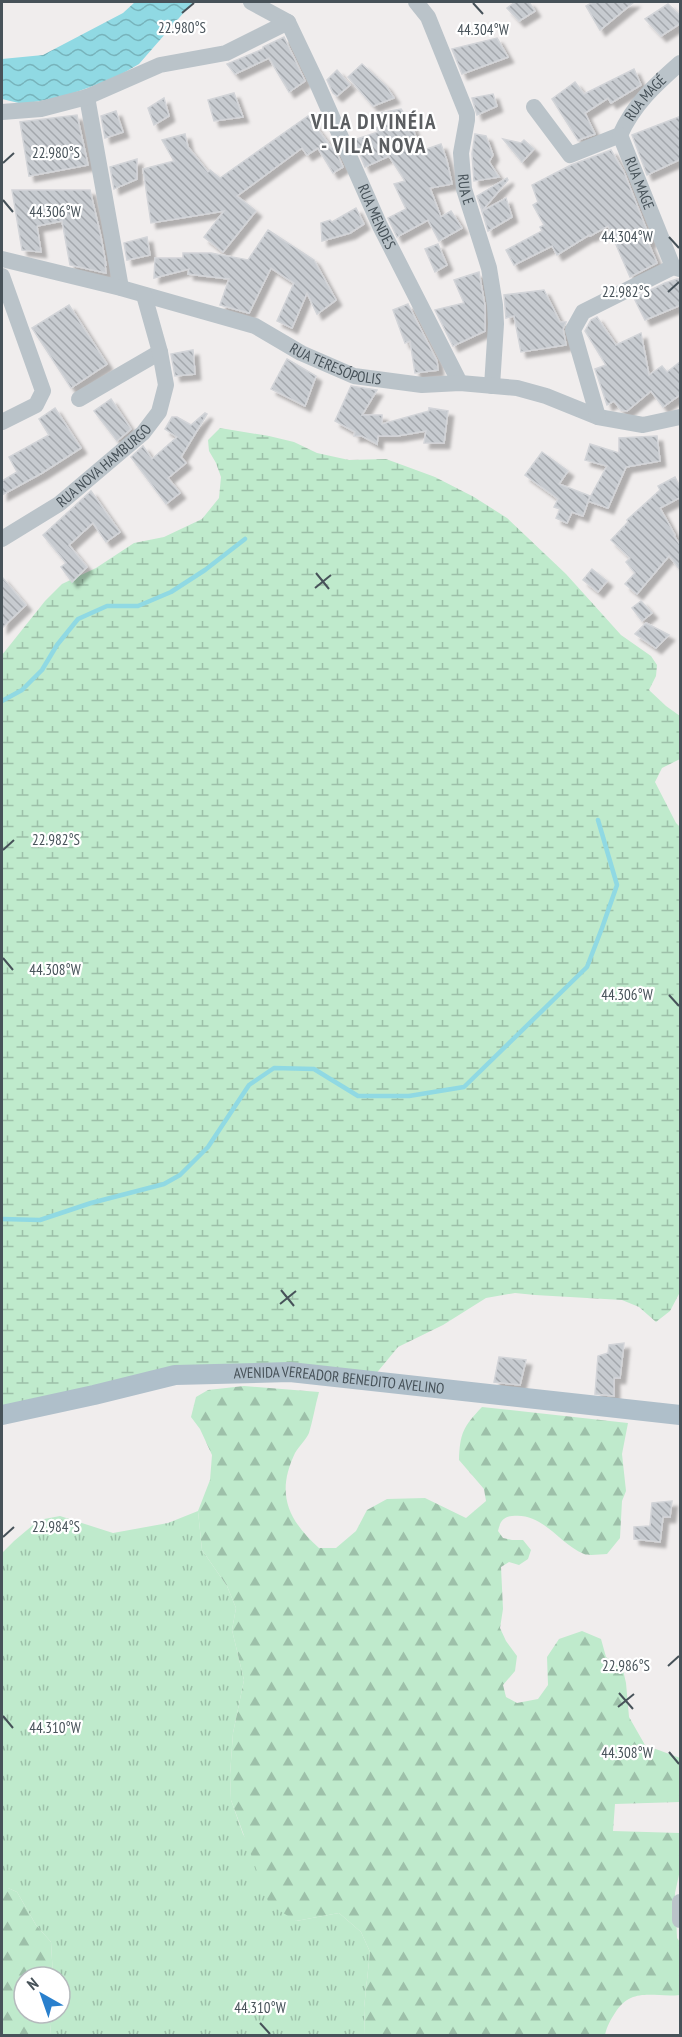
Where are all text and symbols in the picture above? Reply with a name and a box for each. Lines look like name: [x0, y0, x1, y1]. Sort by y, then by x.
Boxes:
text: 22.980°S: [158, 18, 206, 37]
text: 44.304°W: [457, 20, 509, 39]
street label: RUA MAGÉ: [620, 70, 670, 124]
district label: VILA DIVINÉIA - VILA NOVA: [310, 108, 437, 159]
text: 22.980°S: [32, 143, 80, 162]
street label: RUA MAGE: [621, 154, 659, 212]
street label: RUA E: [454, 173, 478, 207]
street label: RUA MENDES: [354, 181, 400, 252]
text: 44.306°W: [29, 202, 81, 221]
text: 44.304°W: [601, 227, 653, 246]
text: 22.982°S: [602, 282, 650, 301]
street label: RUA TERESÓPOLIS: [286, 339, 383, 389]
street label: RUA NOVA HAMBURGO: [52, 420, 155, 511]
text: 22.982°S: [32, 830, 80, 849]
text: 44.308°W: [29, 960, 81, 979]
text: 44.306°W: [601, 985, 653, 1004]
street label: AVENIDA VEREADOR BENEDITO AVELINO: [233, 1362, 445, 1398]
text: 22.984°S: [32, 1517, 80, 1536]
text: 22.986°S: [602, 1656, 650, 1675]
text: 44.310°W: [29, 1718, 81, 1737]
text: 44.308°W: [601, 1743, 653, 1762]
north arrow: [12, 1965, 72, 2025]
text: N: [23, 1973, 42, 1994]
text: 44.310°W: [234, 1998, 286, 2017]

